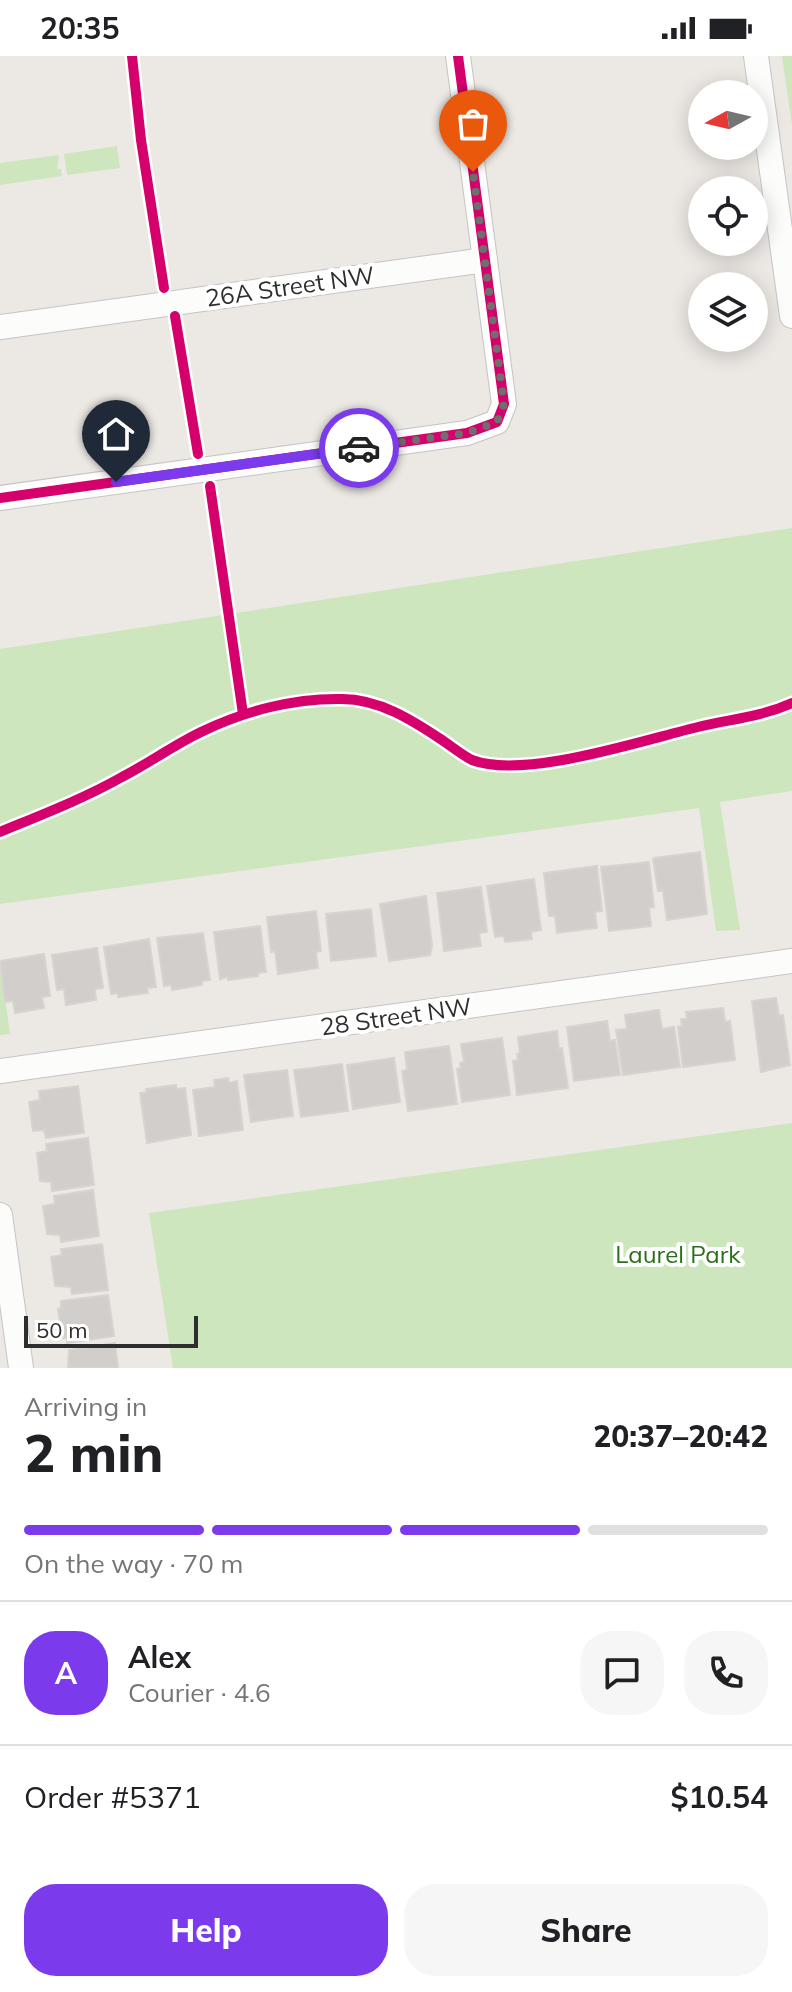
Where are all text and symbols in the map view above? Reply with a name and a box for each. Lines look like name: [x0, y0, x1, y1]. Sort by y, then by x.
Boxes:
text: 20:35: [40, 9, 119, 47]
north arrow: [688, 80, 768, 160]
map controls: [688, 80, 768, 352]
pin: [439, 90, 507, 172]
icon: bag: [451, 102, 495, 146]
button: locate: [688, 176, 768, 256]
street label: 26A Street NW: [204, 259, 376, 313]
button: layers: [688, 272, 768, 352]
pin: [82, 400, 150, 482]
courier: [319, 408, 399, 488]
icon: home: [94, 412, 138, 456]
icon: car: [337, 426, 381, 470]
street label: 28 Street NW: [318, 991, 474, 1041]
park label: Laurel Park: [615, 1239, 741, 1269]
scale bar: [24, 1312, 198, 1348]
text: 50 m: [36, 1316, 87, 1344]
text: Arriving in: [24, 1390, 147, 1423]
text: 20:37–20:42: [593, 1417, 768, 1455]
text: 2 min: [24, 1420, 163, 1485]
text: On the way · 70 m: [24, 1547, 243, 1580]
button: chat: [580, 1631, 664, 1715]
button: phone: [684, 1631, 768, 1715]
text: Alex: [128, 1638, 191, 1676]
text: A: [55, 1654, 77, 1692]
text: Courier · 4.6: [128, 1676, 271, 1709]
text: Order #5371: [24, 1778, 201, 1816]
text: $10.54: [671, 1778, 768, 1816]
button: Help: [24, 1884, 388, 1976]
button: Share: [404, 1884, 768, 1976]

